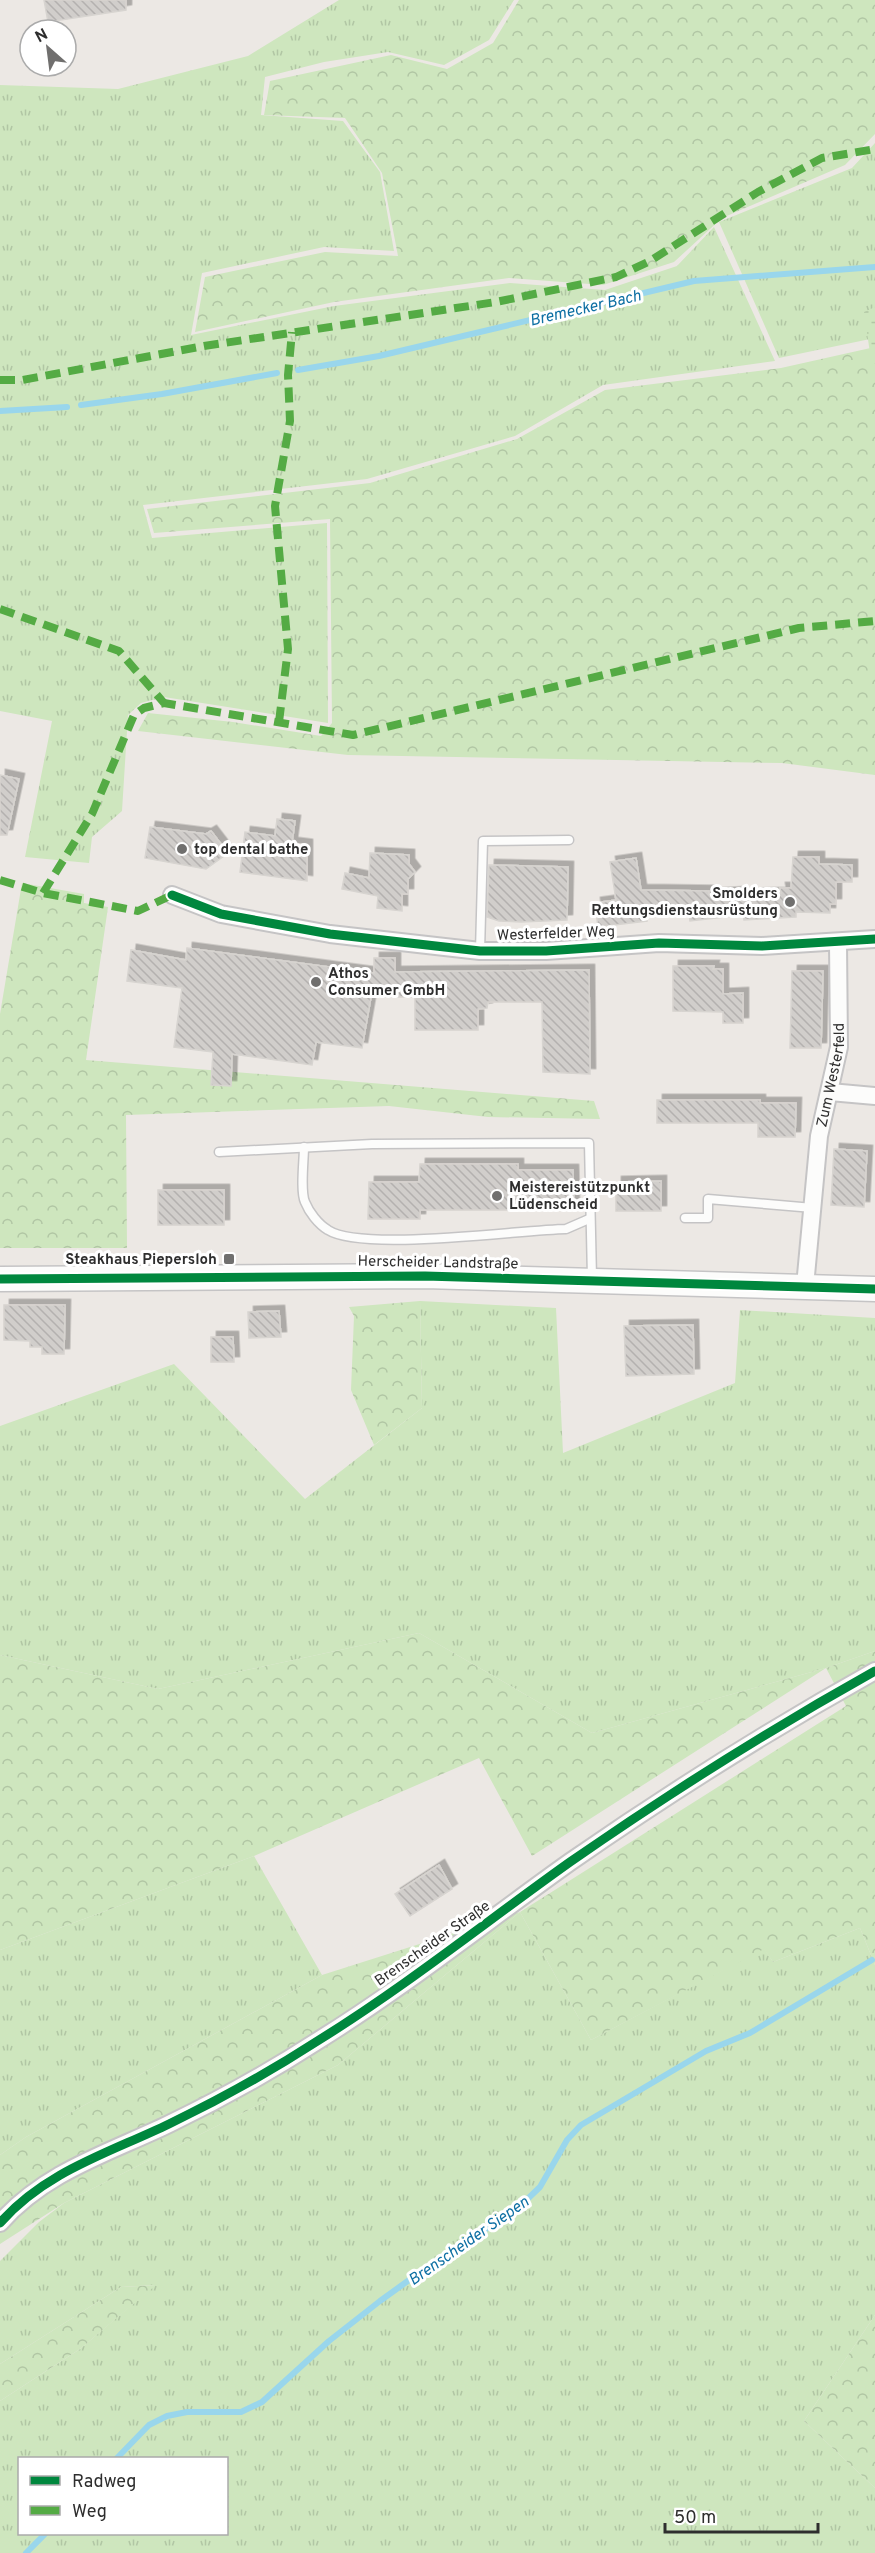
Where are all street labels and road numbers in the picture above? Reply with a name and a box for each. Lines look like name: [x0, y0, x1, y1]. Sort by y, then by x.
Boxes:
street label: Westerfelder Weg: [497, 923, 615, 946]
street label: Zum Westerfeld: [813, 1023, 850, 1129]
street label: Herscheider Landstraße: [357, 1253, 518, 1274]
street label: Brenscheider Straße: [371, 1897, 494, 1991]

